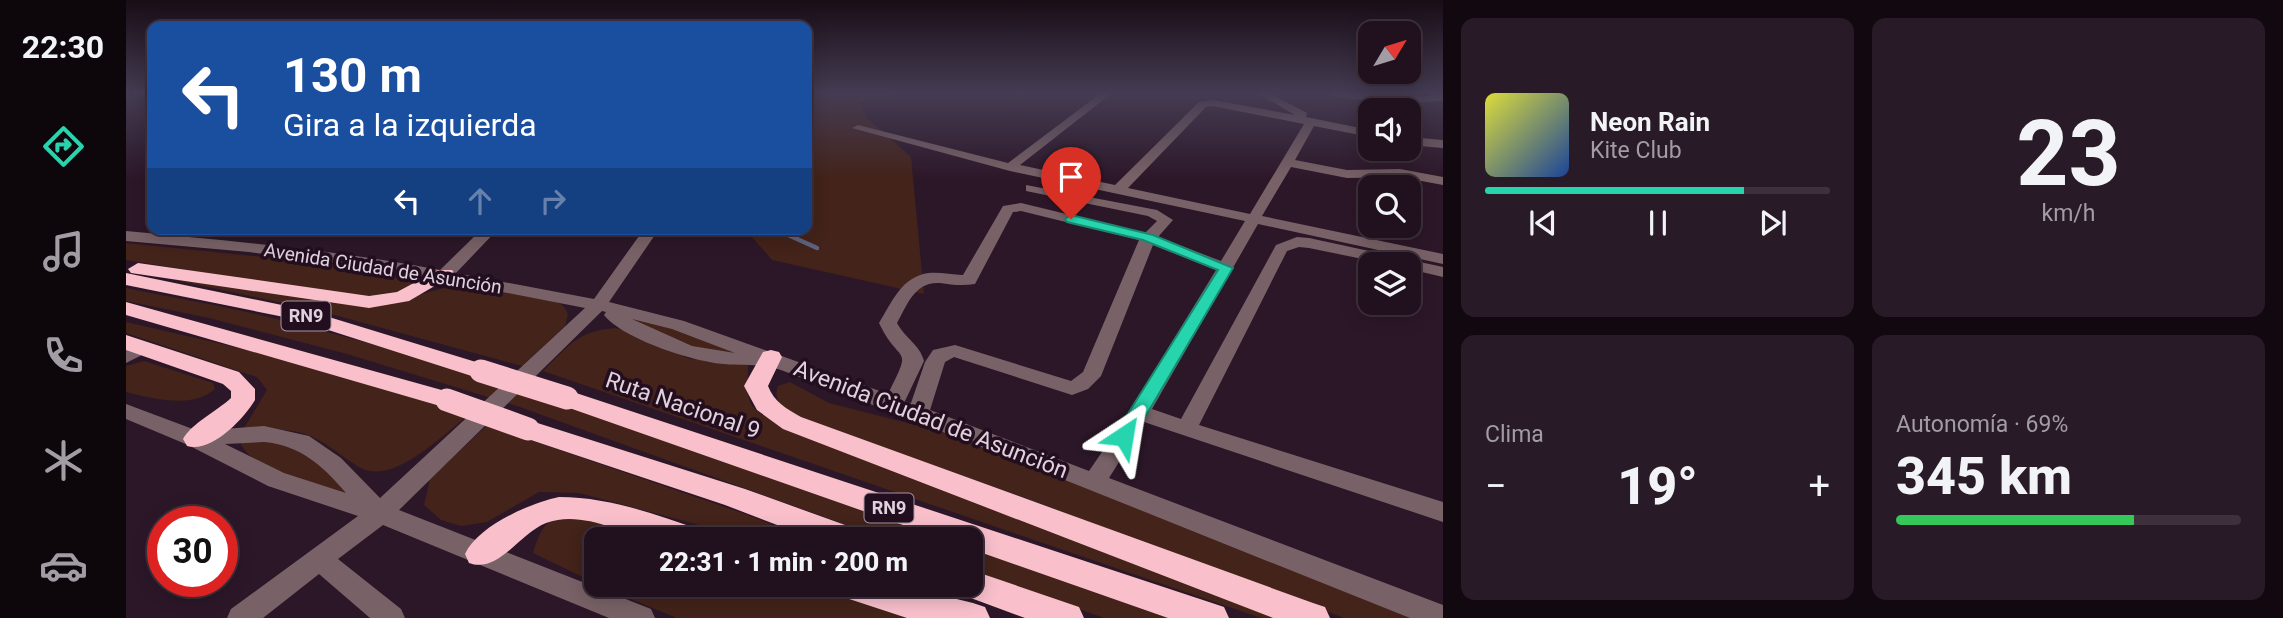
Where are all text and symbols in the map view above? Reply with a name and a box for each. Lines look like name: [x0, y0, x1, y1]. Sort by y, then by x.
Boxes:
north arrow: [1358, 21, 1421, 84]
map controls: [1358, 21, 1421, 315]
text: 22:30: [22, 28, 104, 66]
text: 130 m: [283, 47, 422, 104]
icon: left: [168, 49, 259, 140]
button: sound: [1358, 98, 1421, 161]
text: 23: [2016, 101, 2121, 207]
text: Gira a la izquierda: [283, 106, 537, 144]
text: Neon Rain: [1590, 107, 1710, 137]
icon: directions: [39, 122, 88, 171]
text: Kite Club: [1590, 137, 1682, 164]
pin: [1041, 147, 1101, 219]
icon: arrive: [1052, 158, 1090, 196]
button: search: [1358, 175, 1421, 238]
icon: left: [388, 182, 426, 220]
icon: ahead: [461, 182, 499, 220]
icon: right: [534, 182, 572, 220]
text: km/h: [2042, 200, 2096, 227]
icon: previous: [1524, 204, 1562, 242]
icon: pause: [1639, 204, 1677, 242]
icon: next: [1754, 204, 1792, 242]
icon: music: [39, 227, 88, 276]
street label: Avenida Ciudad de Asunción: [262, 238, 503, 299]
button: layers: [1358, 252, 1421, 315]
road number: RN9: [282, 302, 330, 330]
icon: phone: [39, 331, 88, 380]
street label: Avenida Ciudad de Asunción: [790, 355, 1072, 484]
street label: Ruta Nacional 9: [602, 366, 764, 445]
position arrow: [1087, 399, 1161, 473]
text: Autonomía · 69%: [1896, 411, 2068, 438]
text: Clima: [1485, 421, 1544, 448]
icon: climate: [39, 436, 88, 485]
text: 345 km: [1896, 446, 2072, 507]
text: 19°: [1617, 456, 1698, 517]
text: −: [1485, 464, 1507, 508]
text: +: [1808, 464, 1830, 508]
road number: RN9: [864, 494, 914, 522]
speed limit sign: 30: [147, 506, 238, 597]
icon: car: [39, 541, 88, 590]
text: 22:31 · 1 min · 200 m: [659, 547, 908, 577]

